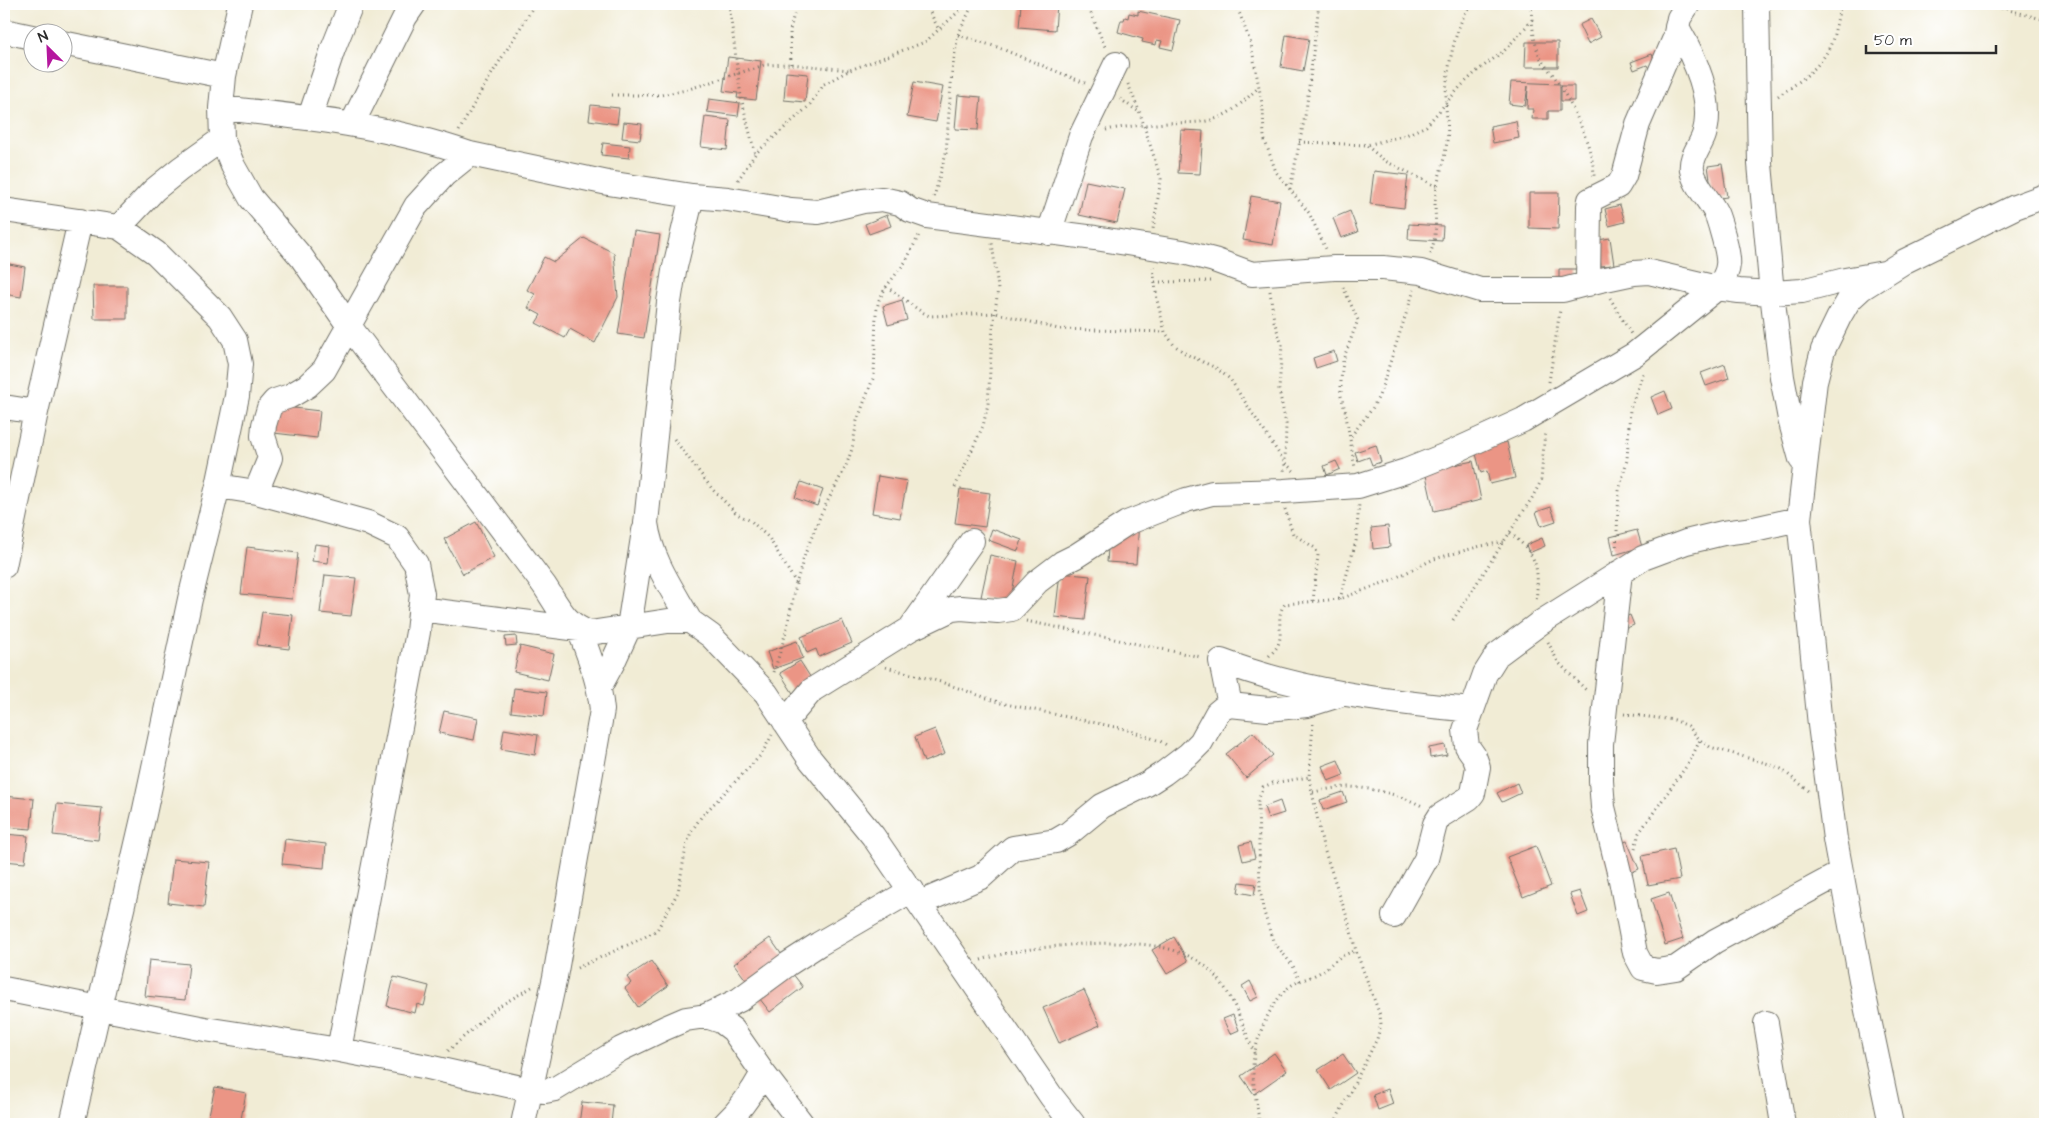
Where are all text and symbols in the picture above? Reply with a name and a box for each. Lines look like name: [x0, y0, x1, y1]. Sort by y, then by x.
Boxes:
north arrow: [22, 22, 72, 72]
scale bar: [1866, 22, 1996, 54]
text: N: [35, 26, 51, 48]
text: 50 m: [1874, 30, 1912, 51]

